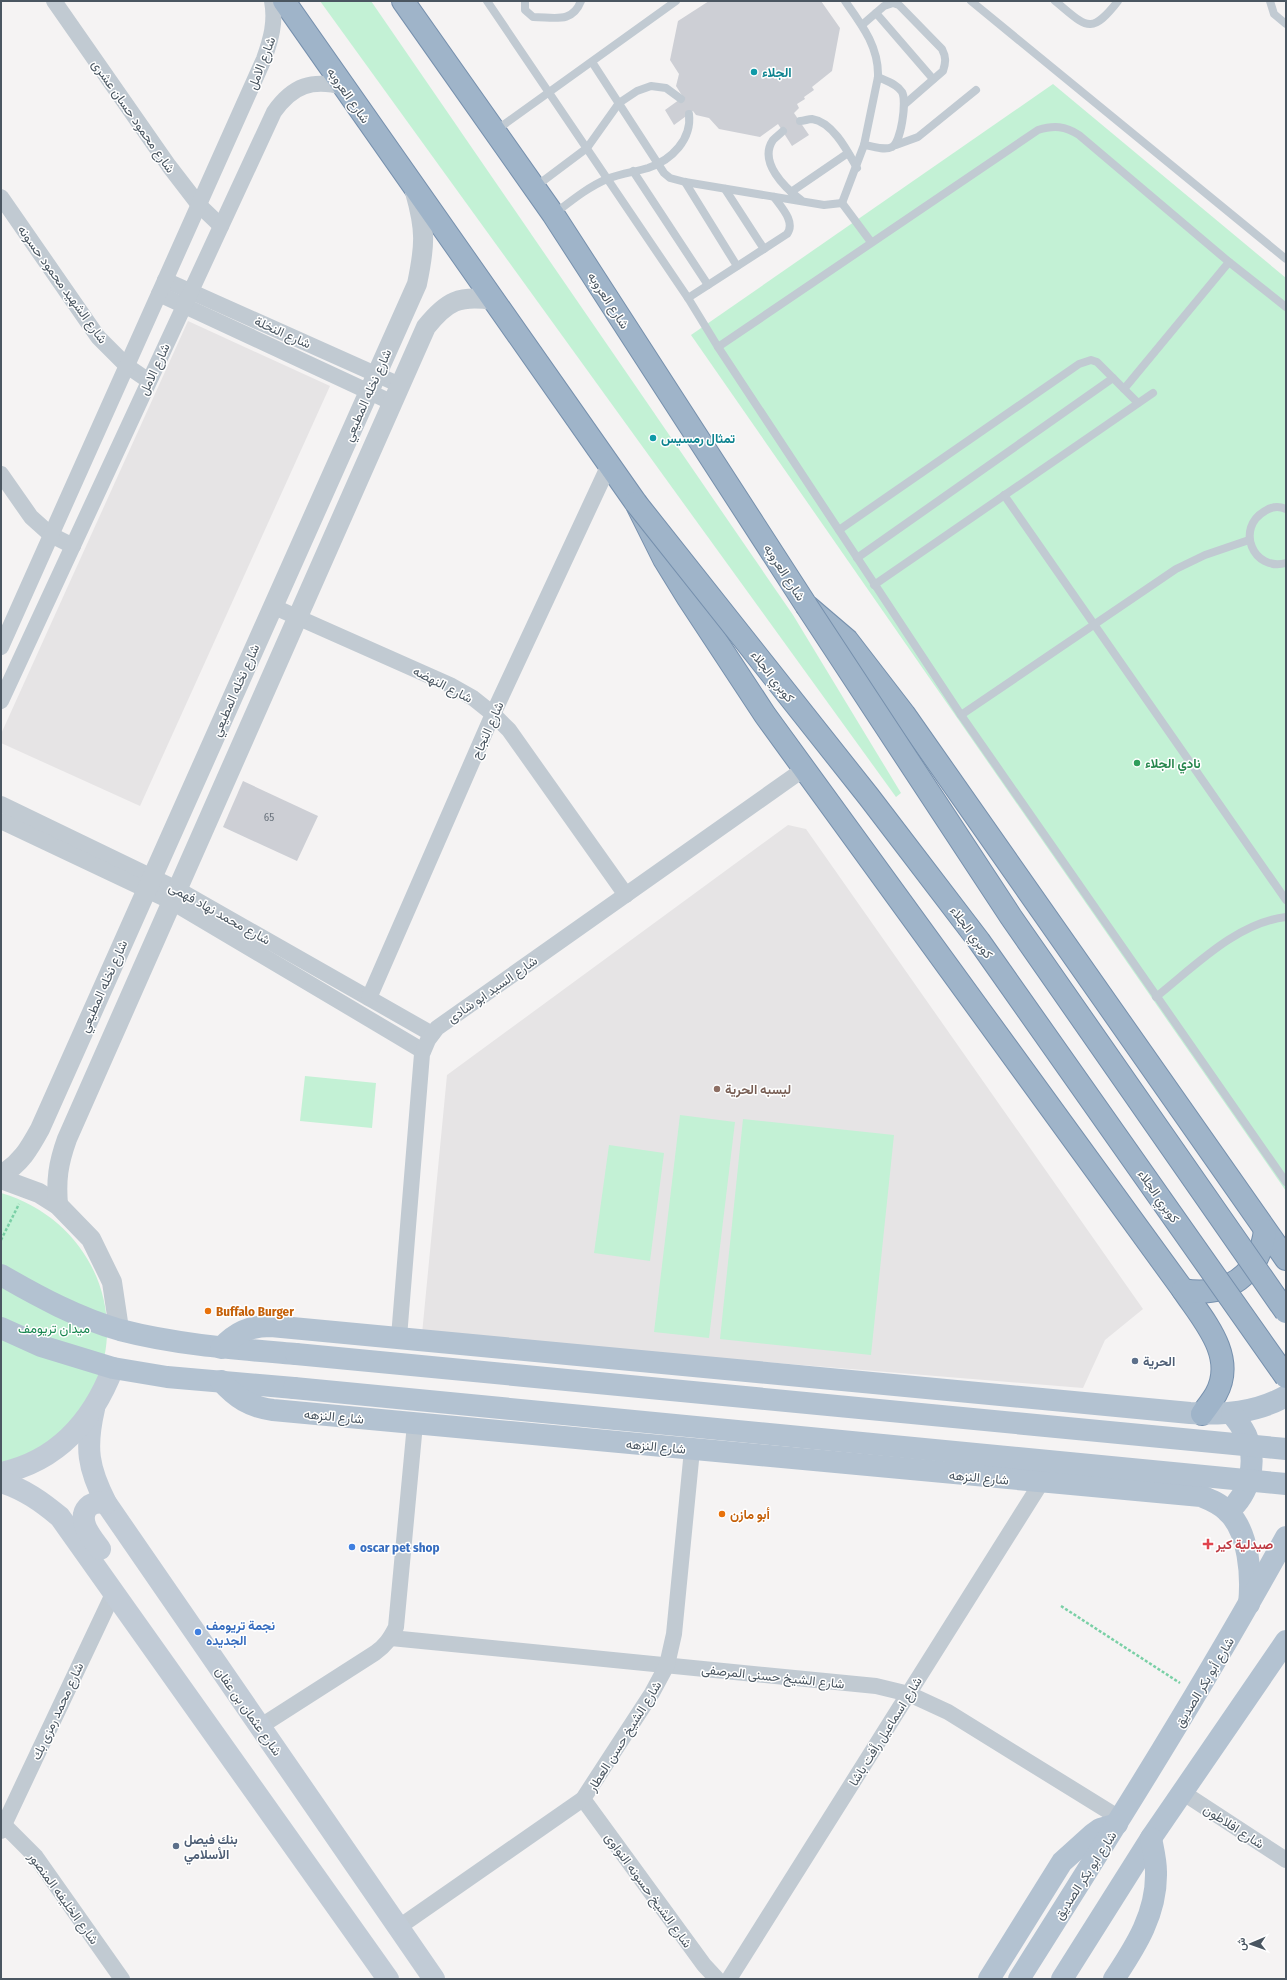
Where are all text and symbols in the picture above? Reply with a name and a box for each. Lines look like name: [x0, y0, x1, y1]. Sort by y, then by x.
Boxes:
street label: شارع الامل: [245, 35, 280, 92]
street label: شارع محمود حسان عشرى: [87, 57, 178, 177]
street label: شارع العروبه: [322, 65, 373, 127]
place label: الجلاء: [762, 65, 792, 80]
marker: الجلاء: [749, 67, 759, 77]
street label: شارع الشهيد محمود حسونه: [13, 222, 110, 347]
street label: شارع العروبه: [583, 269, 632, 333]
street label: شارع النخلة: [251, 313, 313, 353]
street label: شارع الامل: [136, 341, 175, 398]
street label: شارع نخله المطيعي: [340, 347, 397, 445]
place label: تمثال رمسيس: [661, 431, 735, 447]
marker: تمثال رمسيس: [648, 433, 658, 443]
street label: شارع العروبه: [759, 541, 808, 605]
street label: شارع نخله المطيعي: [208, 642, 265, 740]
street label: كوبري الجلاء: [745, 648, 798, 707]
street label: شارع النهضه: [410, 663, 475, 708]
street label: شارع النجاح: [468, 699, 509, 762]
place label: نادي الجلاء: [1145, 756, 1201, 774]
marker: نادي الجلاء: [1132, 758, 1142, 768]
house number: 65: [264, 811, 274, 824]
street label: شارع محمد نهاد فهمى: [165, 879, 273, 949]
street label: كوبري الجلاء: [945, 903, 996, 963]
street label: شارع نخله المطيعي: [76, 938, 133, 1036]
street label: شارع السيد ابو شادى: [444, 953, 541, 1028]
place label: ليسبه الحرية: [725, 1082, 791, 1098]
marker: ليسبه الحرية: [712, 1084, 722, 1094]
street label: كوبري الجلاء: [1132, 1167, 1182, 1228]
place label: Buffalo Burger: [216, 1304, 294, 1319]
marker: Buffalo Burger: [203, 1306, 213, 1316]
park label: ميدان تريومف: [18, 1321, 90, 1337]
place label: الحرية: [1143, 1354, 1175, 1370]
marker: الحرية: [1130, 1356, 1140, 1366]
street label: شارع النزهه: [303, 1406, 365, 1429]
street label: شارع النزهه: [625, 1436, 687, 1459]
street label: شارع النزهه: [948, 1467, 1010, 1490]
place label: أبو مازن: [730, 1507, 770, 1523]
marker: أبو مازن: [717, 1509, 727, 1519]
place label: صيدلية كير: [1215, 1537, 1273, 1553]
marker: صيدلية كير: [1203, 1539, 1213, 1549]
place label: oscar pet shop: [360, 1540, 440, 1555]
marker: oscar pet shop: [347, 1542, 357, 1552]
place label: نجمة تريومف الجديده: [206, 1618, 275, 1648]
marker: نجمة تريومف الجديده: [193, 1627, 203, 1637]
street label: شارع أبو بكر الصديق: [1172, 1635, 1239, 1731]
street label: شارع محمد رمزى بك: [28, 1660, 88, 1763]
street label: شارع الشيخ حسنى المرصفى: [700, 1662, 845, 1693]
street label: شارع عثمان بن عفان: [211, 1664, 285, 1760]
street label: شارع اسماعيل رأفت باشا: [846, 1674, 927, 1790]
street label: شارع الشيخ حسن العطار: [584, 1678, 666, 1796]
street label: شارع افلاطون: [1200, 1801, 1267, 1853]
street label: شارع ابو بكر الصديق: [1051, 1828, 1121, 1923]
street label: شارع الشيخ حسونه النواوى: [600, 1830, 695, 1952]
place label: بنك فيصل الأسلامي: [184, 1832, 238, 1865]
marker: بنك فيصل الأسلامي: [171, 1841, 181, 1851]
street label: شارع الخليفه المنصور: [23, 1849, 102, 1948]
north arrow: [1231, 1924, 1271, 1964]
text: ش: [1235, 1937, 1248, 1951]

